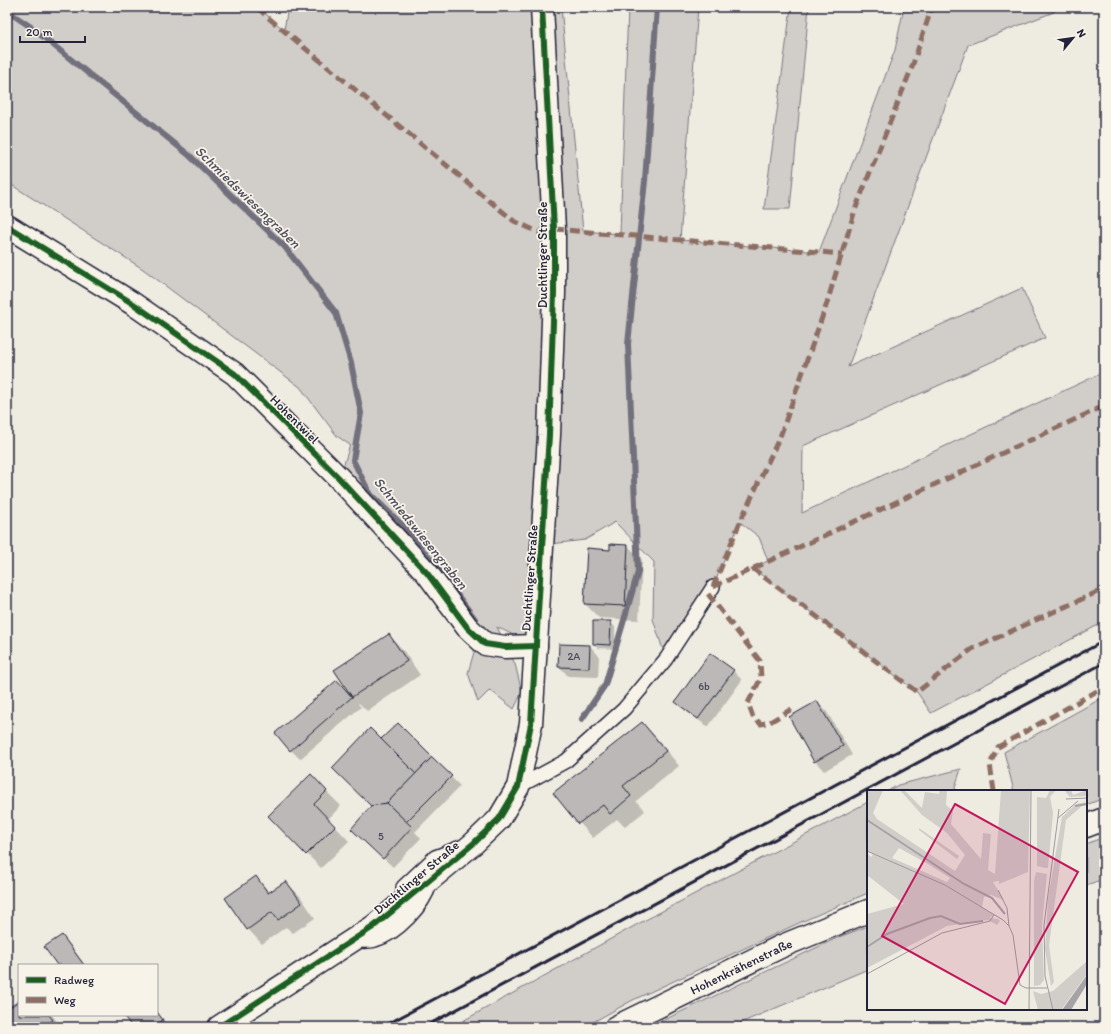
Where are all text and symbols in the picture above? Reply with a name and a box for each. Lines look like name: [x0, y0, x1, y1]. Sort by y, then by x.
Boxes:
scale bar: [20, 18, 85, 44]
north arrow: [1053, 18, 1093, 58]
text: 20 m: [26, 25, 53, 39]
text: N: [1074, 27, 1089, 40]
water label: Schmiedswiesengraben: [192, 143, 305, 253]
street label: Duchtlinger Straße: [535, 202, 550, 308]
street label: Hohentwiel: [267, 392, 322, 447]
water label: Schmiedswiesengraben: [370, 474, 472, 594]
street label: Duchtlinger Straße: [518, 524, 541, 632]
house number: 2A: [568, 650, 580, 663]
house number: 6b: [698, 680, 710, 693]
inset map: [867, 790, 1087, 1010]
house number: 5: [378, 830, 384, 843]
street label: Duchtlinger Straße: [371, 837, 462, 917]
street label: Hohenkrähenstraße: [688, 936, 794, 998]
legend: [18, 964, 158, 1016]
text: Radweg: [54, 973, 95, 987]
text: Weg: [54, 993, 77, 1007]

